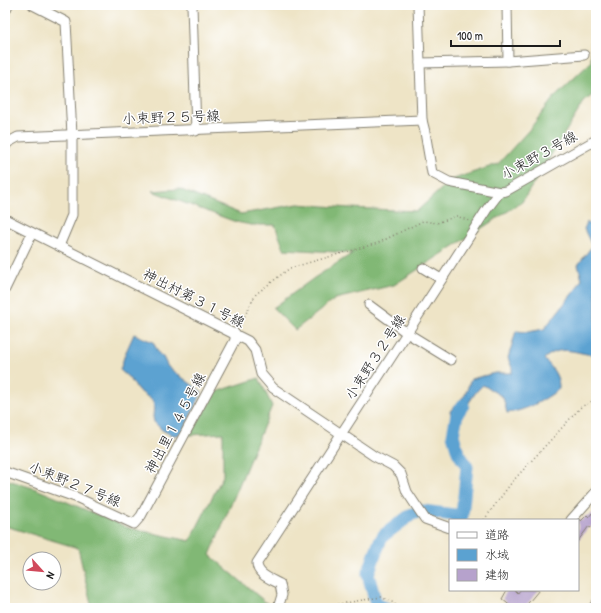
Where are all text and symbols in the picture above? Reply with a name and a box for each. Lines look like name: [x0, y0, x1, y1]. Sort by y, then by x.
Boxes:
scale bar: [451, 22, 560, 48]
text: 100 m: [457, 27, 483, 44]
street label: 小束野２５号線: [122, 105, 220, 128]
street label: 小束野３号線: [497, 126, 580, 183]
street label: 神出村第３１号線: [140, 264, 248, 331]
street label: 小束野３２号線: [340, 310, 409, 403]
street label: 神出里１４５号線: [140, 369, 209, 477]
street label: 小束野２７号線: [26, 456, 124, 511]
legend: [449, 519, 579, 591]
text: 道路: [485, 526, 509, 543]
text: 水域: [485, 546, 509, 563]
north arrow: [22, 551, 62, 591]
text: 建物: [485, 566, 509, 583]
text: N: [43, 570, 58, 581]

